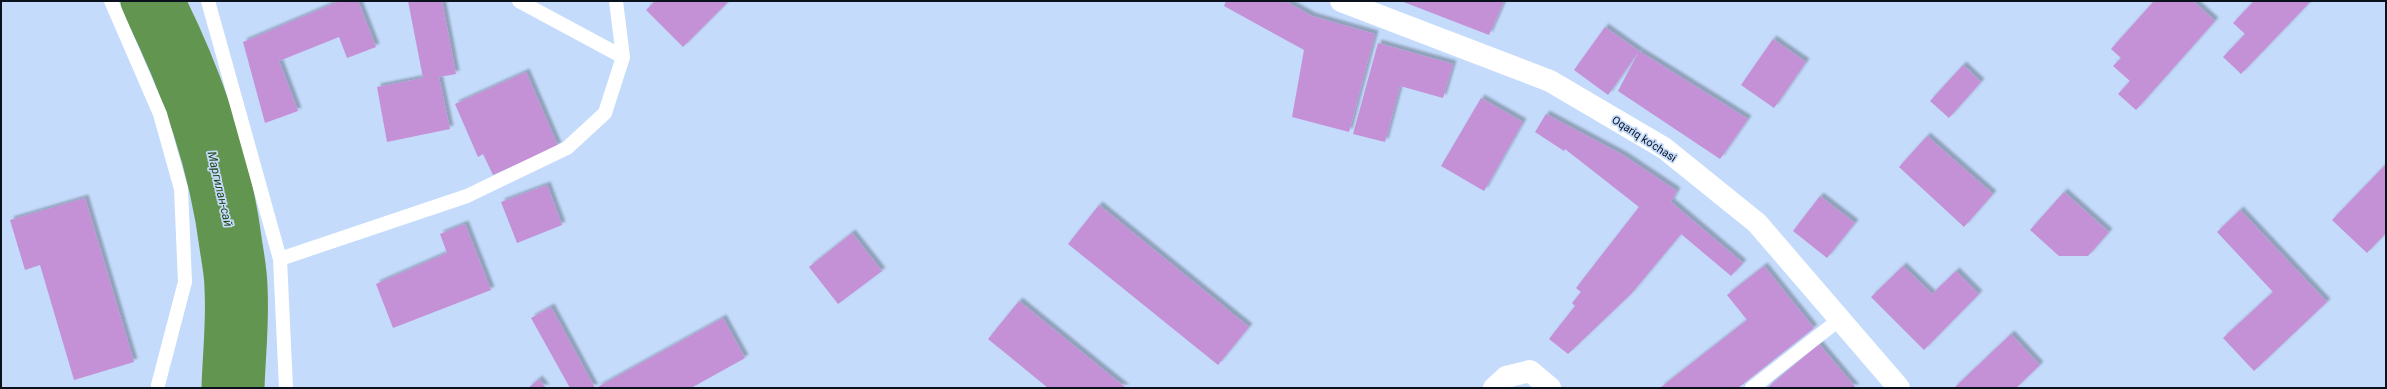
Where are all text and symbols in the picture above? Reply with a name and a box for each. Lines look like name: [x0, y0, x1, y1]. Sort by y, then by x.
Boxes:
street label: Oqariq ko'chasi: [1609, 113, 1679, 165]
water label: Маргилан-сай: [205, 150, 236, 228]

